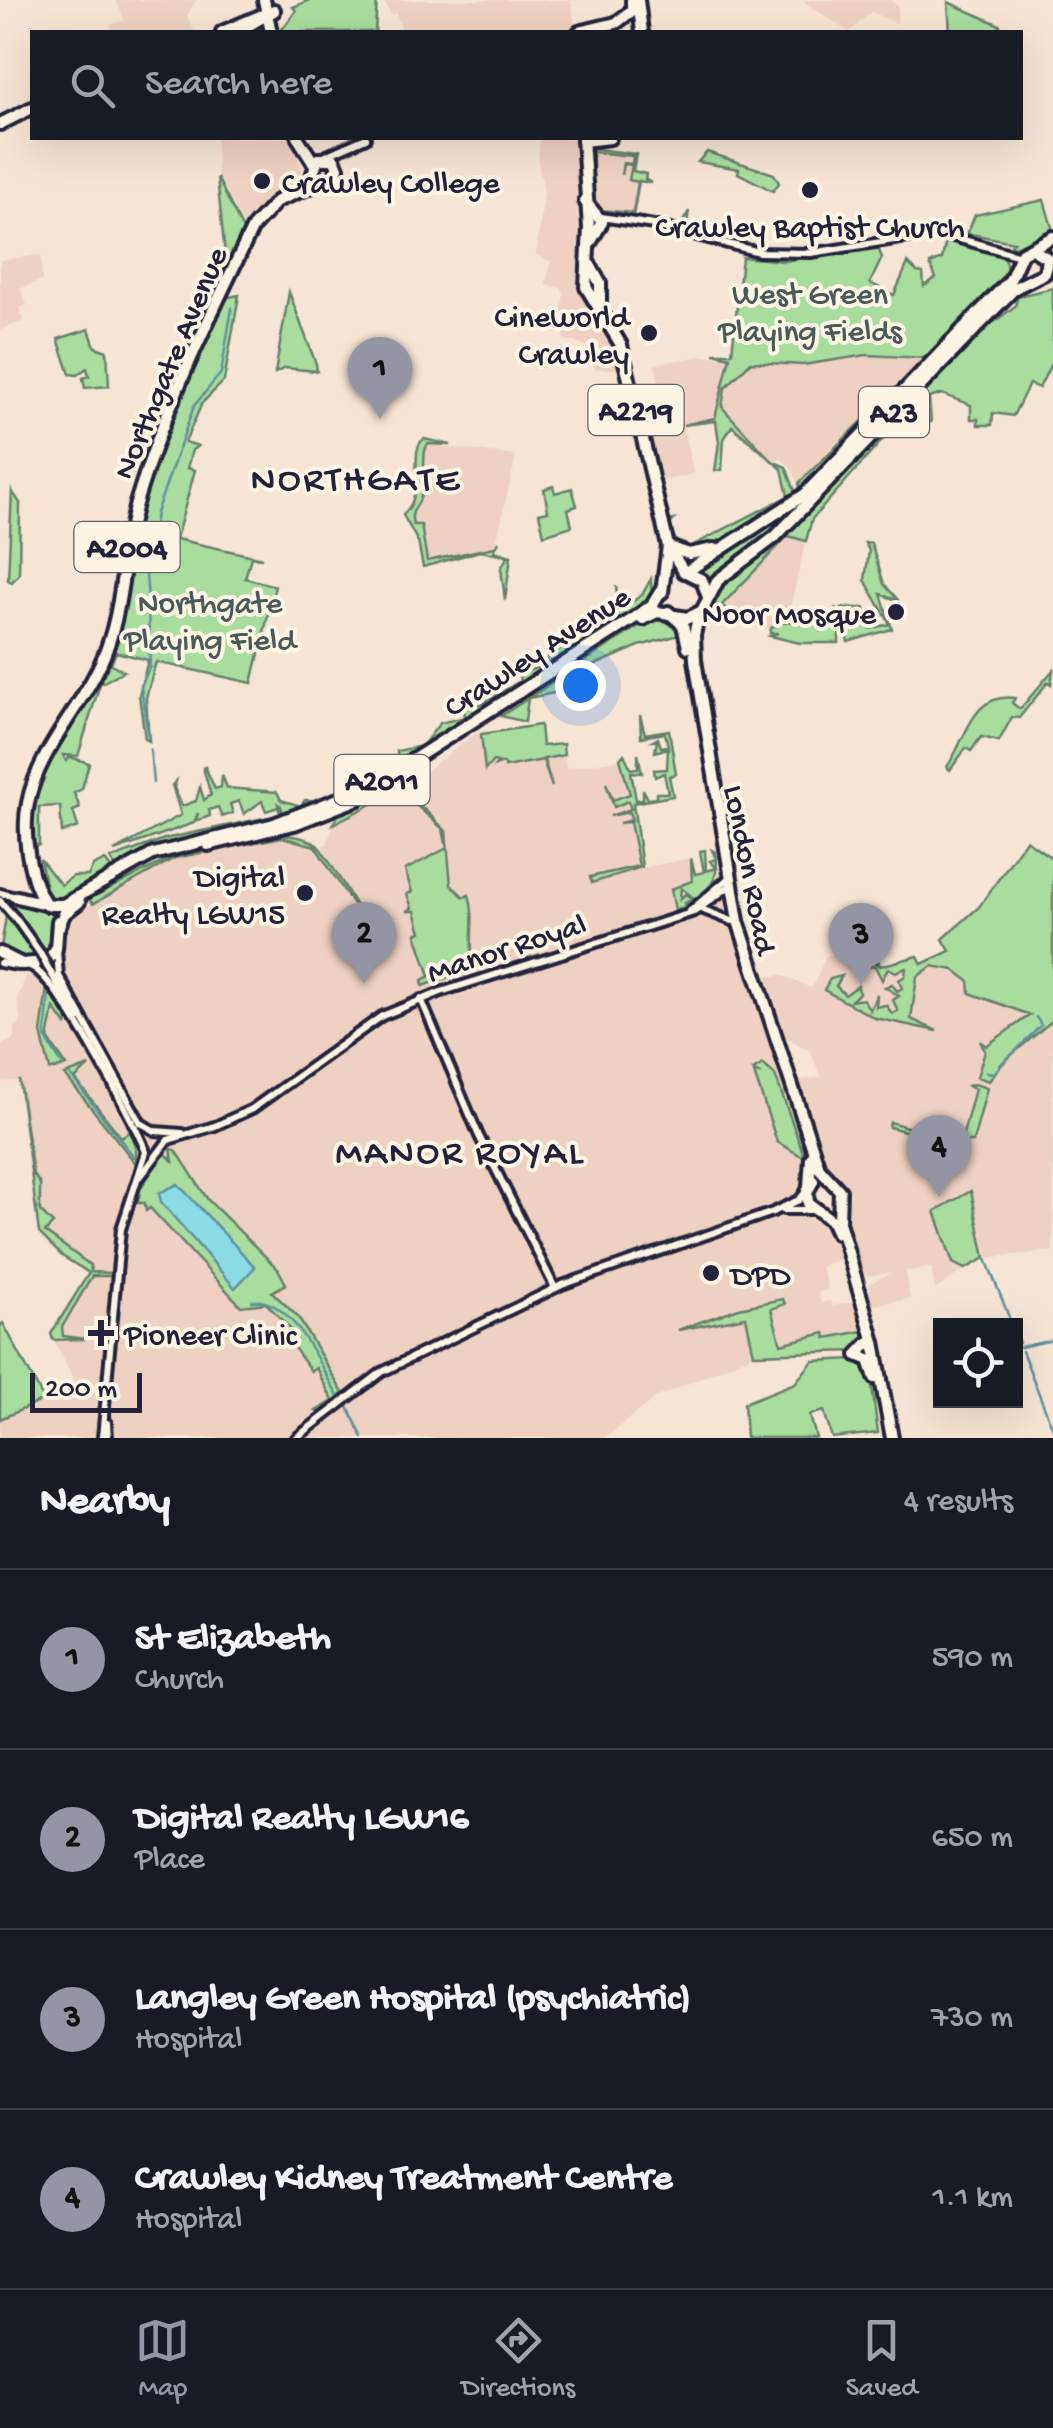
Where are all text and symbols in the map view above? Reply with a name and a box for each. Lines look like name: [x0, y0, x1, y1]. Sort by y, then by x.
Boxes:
search box: [30, 30, 1023, 140]
icon: search: [65, 58, 120, 113]
text: Search here: [145, 63, 332, 107]
place label: Crawley College: [282, 167, 500, 205]
marker: Crawley College: [251, 170, 273, 192]
marker: Crawley Baptist Church: [799, 179, 821, 201]
place label: Crawley Baptist Church: [655, 211, 965, 249]
street label: Northgate Avenue: [107, 242, 239, 486]
park label: West Green Playing Fields: [717, 278, 903, 353]
place label: Cineworld Crawley: [494, 301, 631, 376]
marker: Cineworld Crawley: [638, 322, 660, 344]
pin: 1: [348, 336, 412, 419]
road number: A2219: [588, 385, 684, 435]
road number: A23: [859, 387, 929, 437]
district label: NORTHGATE: [250, 460, 462, 504]
road number: A2004: [74, 522, 180, 572]
street label: Crawley Avenue: [438, 580, 639, 729]
park label: Northgate Playing Field: [123, 587, 298, 662]
place label: Noor Mosque: [702, 598, 876, 636]
marker: Noor Mosque: [885, 601, 907, 623]
your location: [555, 660, 606, 711]
road number: A2011: [334, 755, 430, 805]
street label: London Road: [712, 782, 783, 960]
place label: Digital Realty LGW15: [102, 861, 285, 936]
marker: Digital Realty LGW15: [294, 882, 316, 904]
pin: 2: [332, 902, 396, 984]
pin: 3: [828, 902, 894, 985]
street label: Manor Royal: [423, 907, 592, 994]
pin: 4: [906, 1114, 972, 1197]
district label: MANOR ROYAL: [335, 1133, 585, 1177]
place label: DPD: [729, 1259, 791, 1297]
marker: DPD: [700, 1262, 722, 1284]
map controls: [933, 1318, 1023, 1408]
button: locate: [933, 1318, 1023, 1408]
place label: Pioneer Clinic: [123, 1319, 298, 1357]
marker: Pioneer Clinic: [88, 1320, 114, 1346]
scale bar: [30, 1368, 142, 1412]
text: 200 m: [45, 1374, 117, 1407]
text: Nearby: [40, 1479, 170, 1528]
text: 4 results: [904, 1484, 1013, 1522]
text: St Elizabeth: [135, 1618, 331, 1662]
text: 1: [66, 1640, 79, 1678]
text: 590 m: [932, 1640, 1013, 1678]
text: Church: [135, 1662, 224, 1700]
text: Digital Realty LGW16: [135, 1798, 469, 1842]
text: 2: [65, 1820, 80, 1858]
text: 650 m: [931, 1820, 1013, 1858]
text: Place: [135, 1842, 205, 1880]
text: Langley Green Hospital (psychiatric): [135, 1978, 691, 2022]
text: 3: [64, 2000, 81, 2038]
text: 730 m: [931, 2000, 1013, 2038]
text: Hospital: [135, 2022, 242, 2060]
text: Crawley Kidney Treatment Centre: [135, 2158, 672, 2202]
text: 4: [65, 2180, 80, 2218]
text: 1.1 km: [933, 2180, 1013, 2218]
text: Hospital: [135, 2202, 242, 2240]
tab: Map: [135, 2313, 190, 2406]
tab: Directions: [461, 2313, 575, 2406]
tab: Saved: [846, 2313, 918, 2406]

